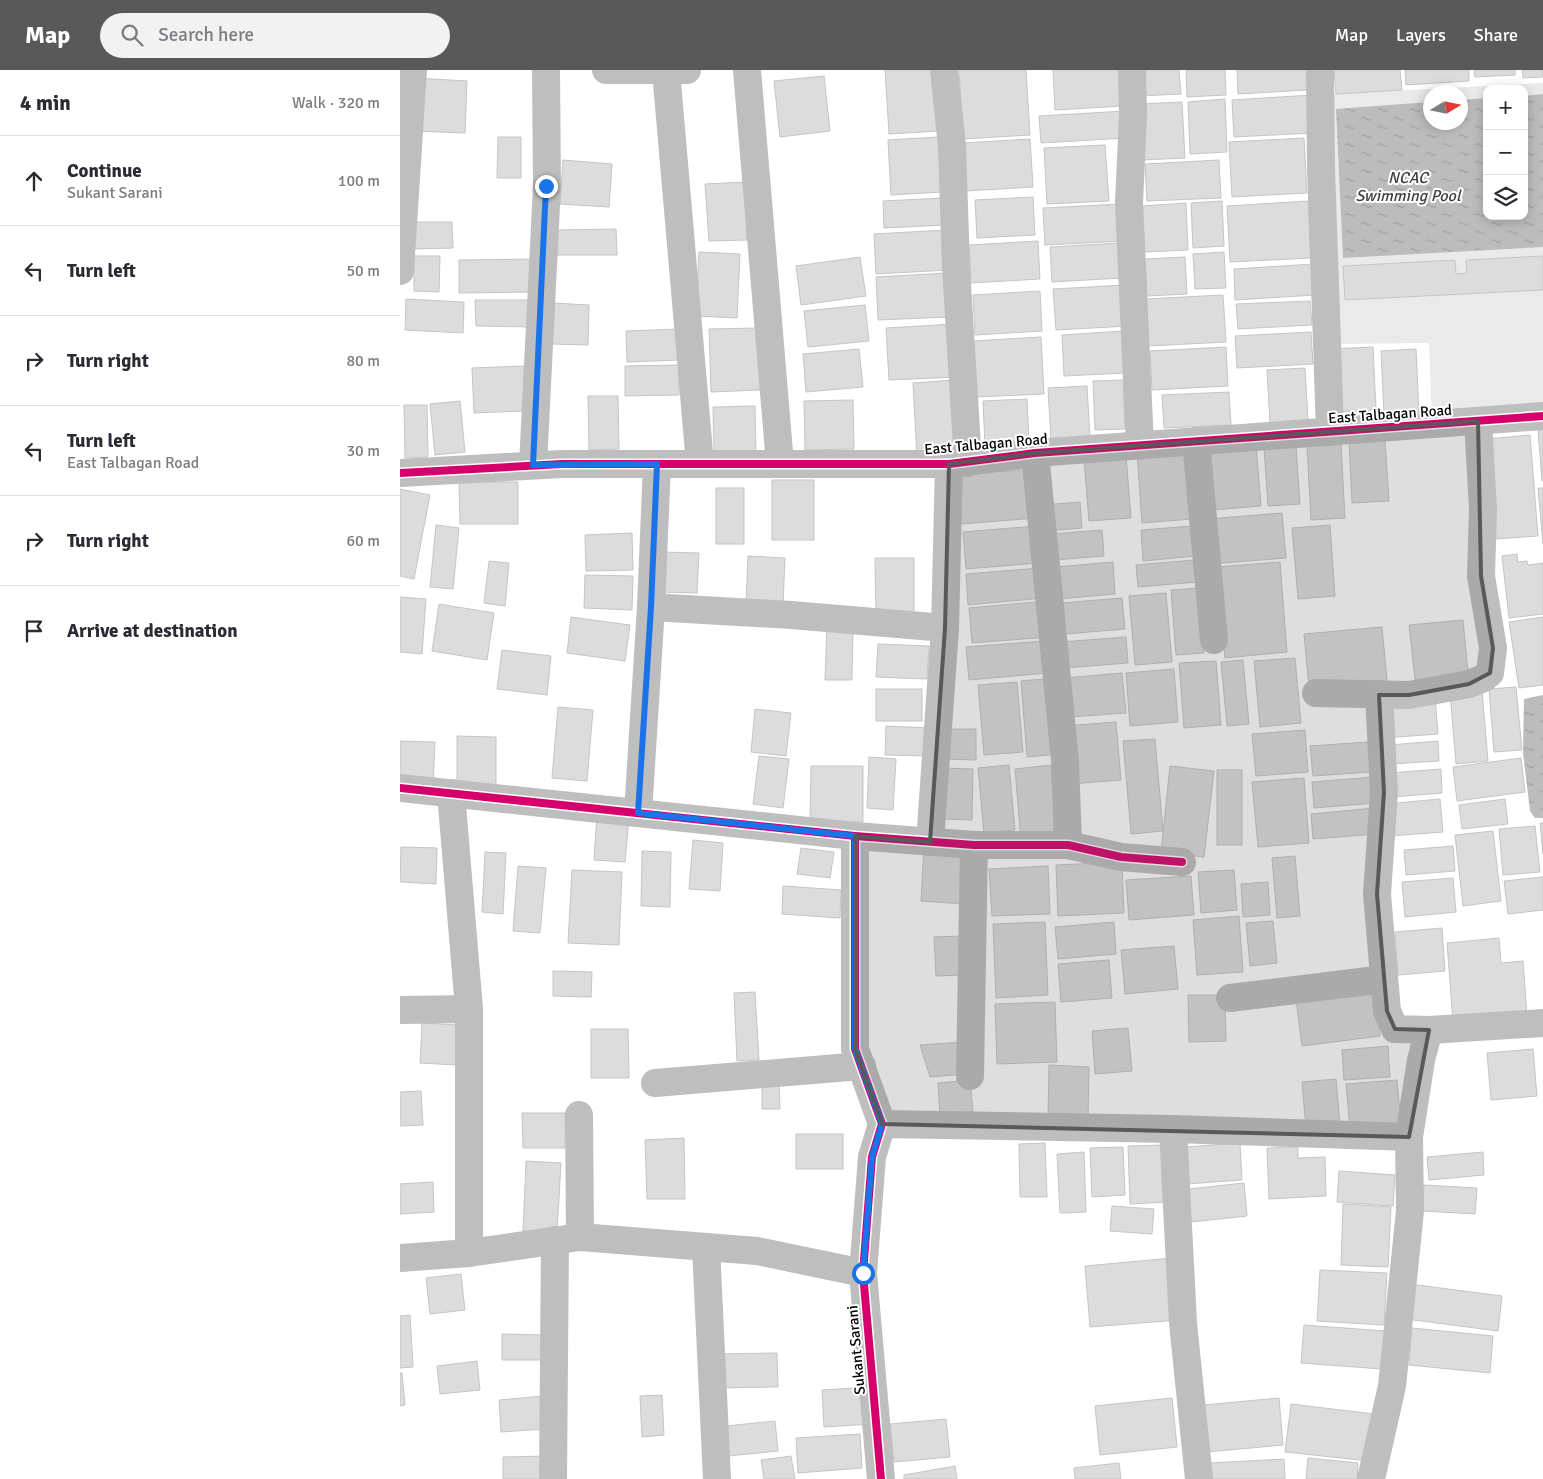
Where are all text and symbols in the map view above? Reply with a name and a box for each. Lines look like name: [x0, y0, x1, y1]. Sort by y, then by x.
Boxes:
search box: [100, 13, 450, 58]
text: Map: [25, 20, 70, 50]
icon: search: [118, 21, 146, 49]
text: Search here: [158, 23, 254, 47]
text: Map: [1335, 24, 1368, 46]
text: Layers: [1396, 24, 1446, 46]
text: Share: [1474, 24, 1518, 46]
north arrow: [1423, 85, 1468, 130]
map controls: [1483, 85, 1528, 220]
button: +: [1483, 85, 1528, 130]
text: 4 min: [20, 90, 71, 116]
text: Walk · 320 m: [292, 93, 380, 113]
button: −: [1483, 130, 1528, 175]
text: Continue: [67, 159, 142, 183]
icon: ahead: [20, 167, 48, 195]
water label: NCAC Swimming Pool: [1355, 168, 1462, 206]
text: 100 m: [338, 171, 380, 191]
route end: [535, 175, 558, 198]
button: layers: [1483, 175, 1528, 220]
text: Sukant Sarani: [67, 183, 163, 203]
icon: left: [20, 257, 48, 285]
text: Turn left: [67, 259, 136, 283]
text: 50 m: [346, 261, 380, 281]
icon: right: [20, 347, 48, 375]
text: Turn right: [67, 349, 149, 373]
text: 80 m: [346, 351, 380, 371]
street label: East Talbagan Road: [1328, 401, 1453, 427]
text: Turn left: [67, 429, 136, 453]
street label: East Talbagan Road: [923, 430, 1049, 458]
icon: left: [20, 437, 48, 465]
text: 30 m: [346, 441, 380, 461]
text: East Talbagan Road: [67, 453, 199, 473]
icon: right: [20, 527, 48, 555]
text: Turn right: [67, 529, 149, 553]
text: 60 m: [346, 531, 380, 551]
icon: arrive: [20, 617, 48, 645]
text: Arrive at destination: [67, 619, 238, 643]
route start: [852, 1262, 875, 1285]
street label: Sukant Sarani: [843, 1305, 869, 1395]

